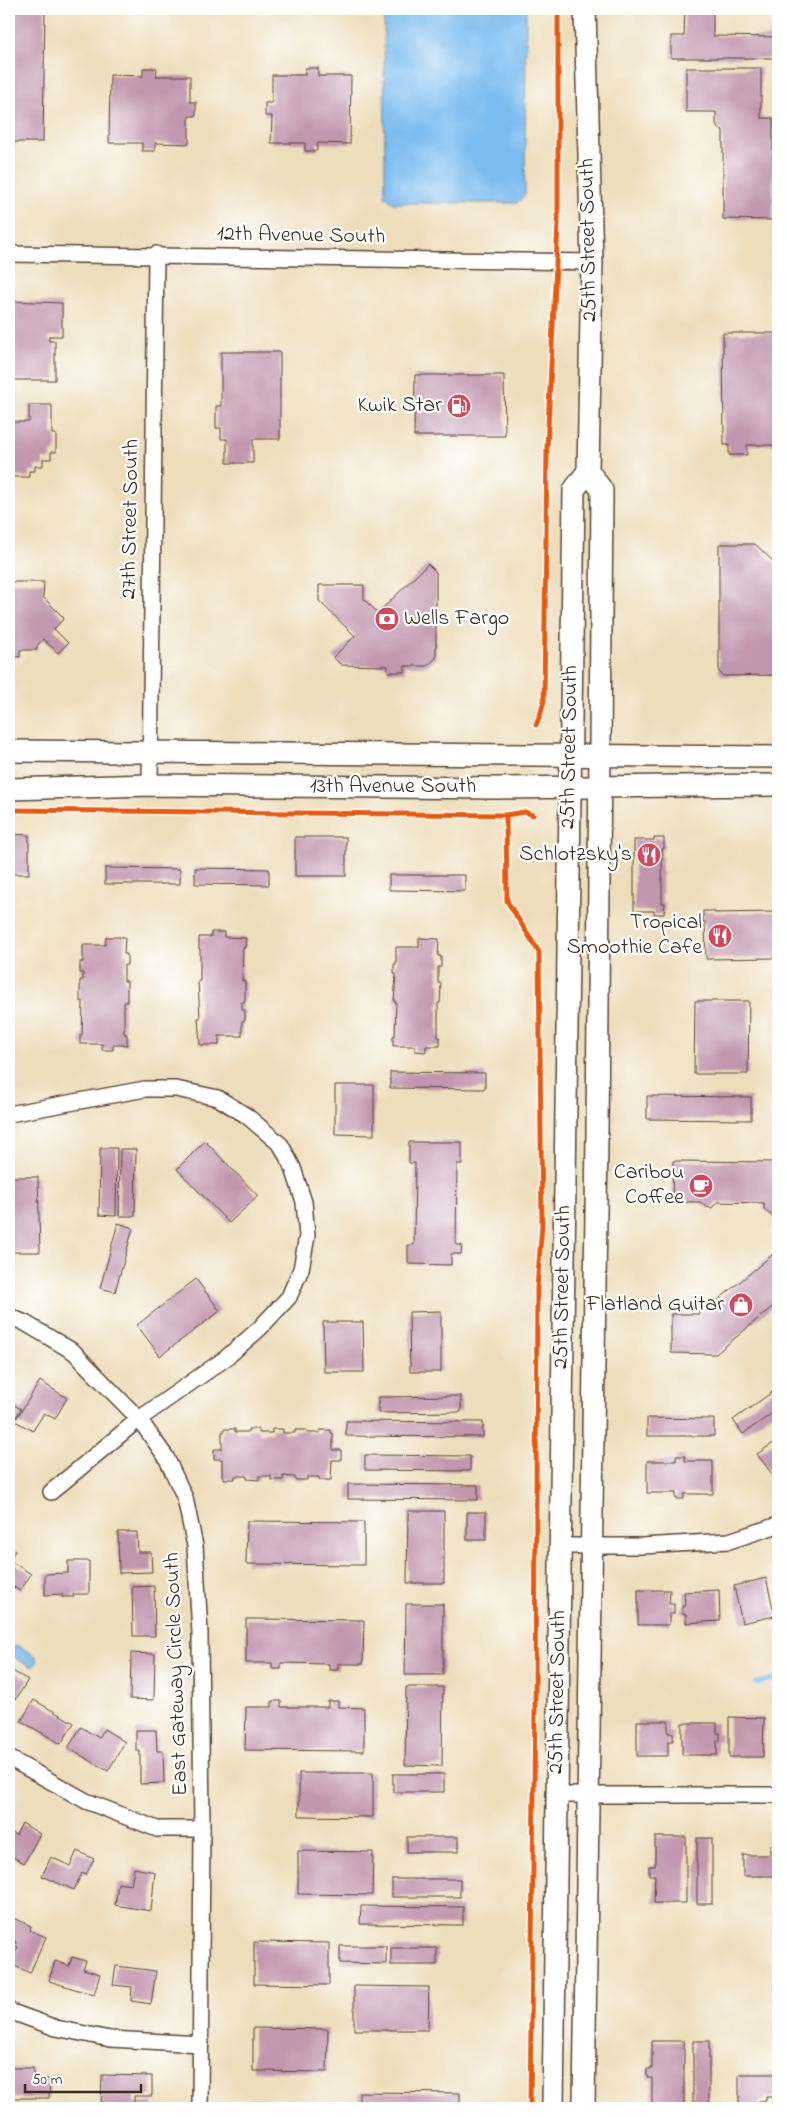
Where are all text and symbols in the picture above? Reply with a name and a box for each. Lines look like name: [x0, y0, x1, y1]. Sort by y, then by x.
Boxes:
street label: 25th Street South: [572, 158, 606, 322]
street label: 12th Avenue South: [216, 219, 386, 253]
place label: Kwik Star: [358, 390, 442, 422]
fuel station icon: Kwik Star: [446, 393, 472, 419]
street label: 27th Street South: [114, 439, 148, 599]
place label: Wells Fargo: [404, 603, 509, 636]
bank icon: Wells Fargo: [374, 606, 400, 632]
street label: 25th Street South: [553, 665, 587, 829]
street label: 13th Avenue South: [310, 771, 476, 803]
place label: Schlotzsky's: [519, 839, 632, 872]
restaurant icon: Schlotzsky's: [636, 842, 662, 868]
place label: Tropical Smoothie Cafe: [567, 907, 702, 964]
restaurant icon: Tropical Smoothie Cafe: [707, 923, 733, 949]
place label: Caribou Coffee: [614, 1157, 684, 1214]
cafe icon: Caribou Coffee: [688, 1173, 714, 1199]
street label: 25th Street South: [546, 1205, 580, 1369]
place label: Flatland Guitar: [585, 1289, 724, 1321]
shop icon: Flatland Guitar: [728, 1292, 754, 1318]
street label: East Gateway Circle South: [157, 1552, 198, 1796]
street label: 25th Street South: [541, 1610, 575, 1774]
scale bar: [25, 2062, 141, 2094]
text: 50 m: [32, 2069, 63, 2091]

